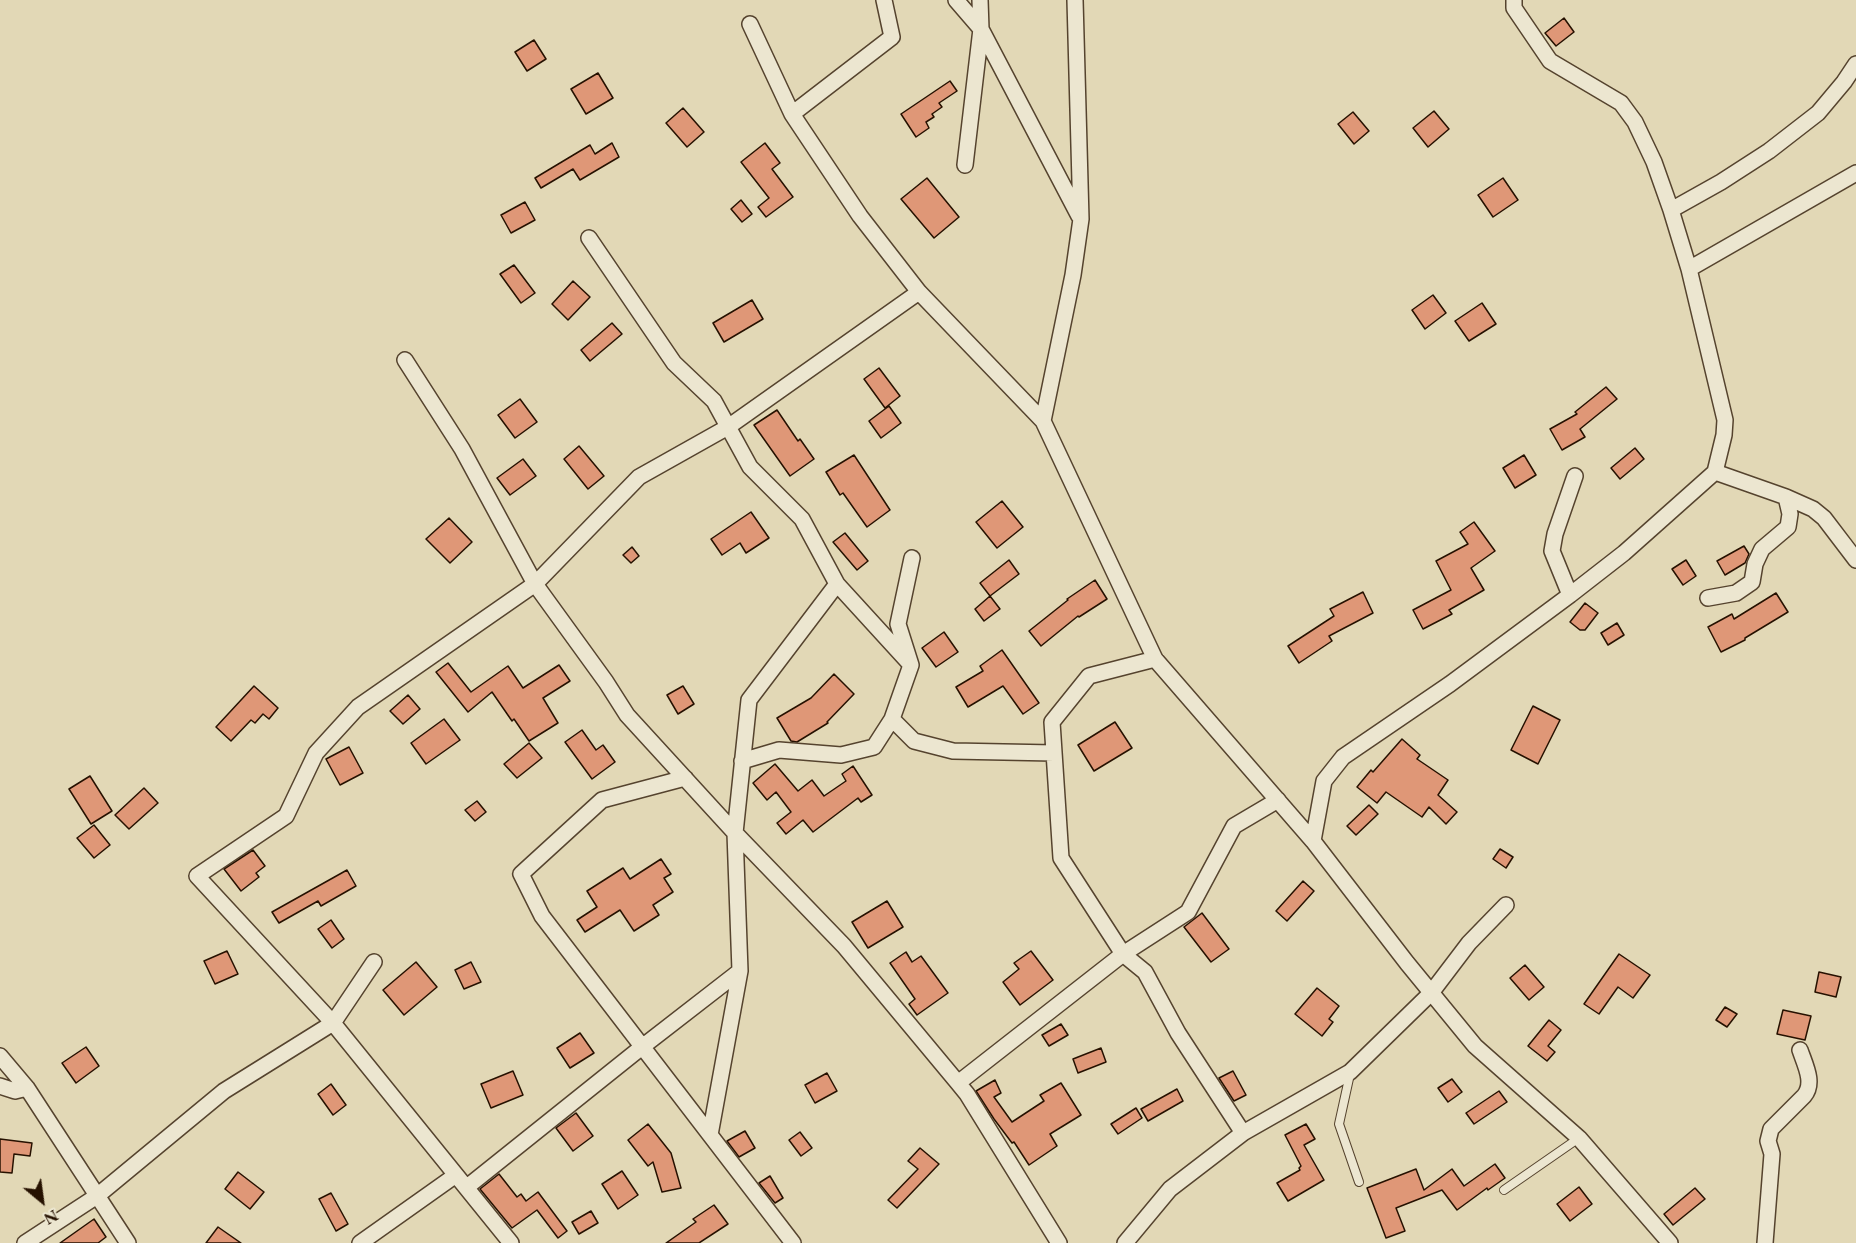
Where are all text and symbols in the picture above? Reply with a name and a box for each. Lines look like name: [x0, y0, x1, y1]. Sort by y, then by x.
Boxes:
north arrow: [12, 1171, 72, 1231]
text: N: [40, 1205, 62, 1230]

